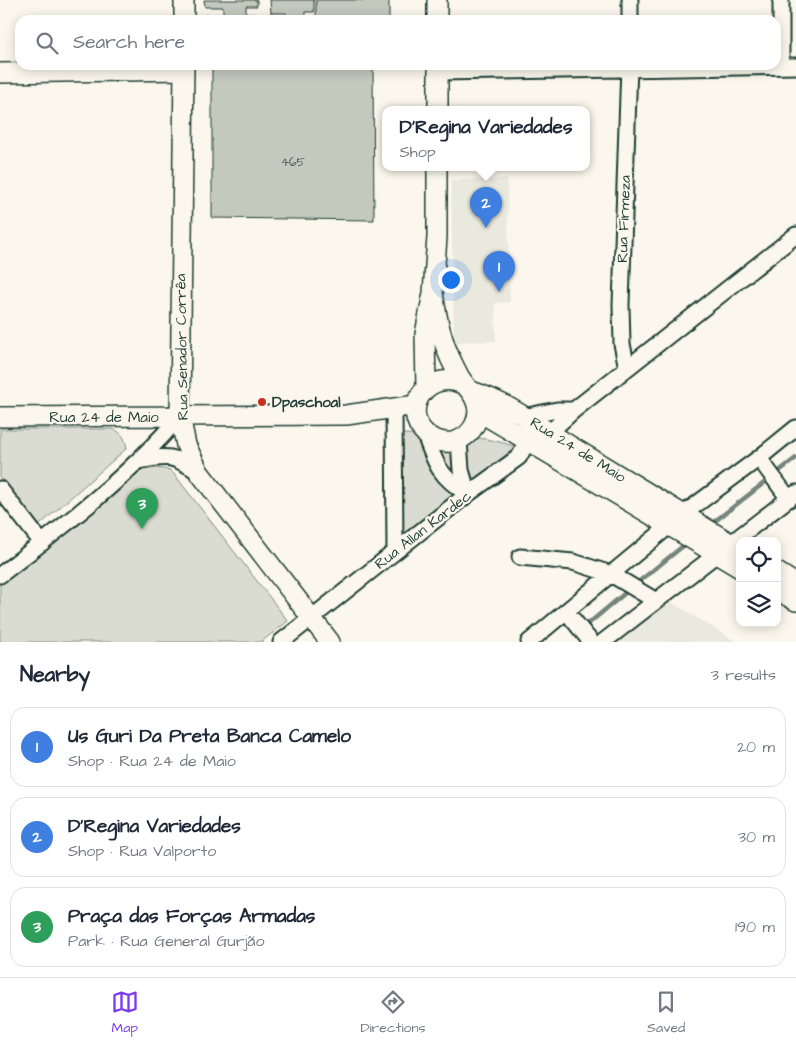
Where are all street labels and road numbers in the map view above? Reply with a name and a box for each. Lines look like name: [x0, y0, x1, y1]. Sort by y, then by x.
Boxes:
street label: Rua Firmeza: [612, 174, 636, 263]
street label: Rua Senador Corrêa: [170, 273, 194, 420]
street label: Rua 24 de Maio: [49, 407, 159, 428]
street label: Rua 24 de Maio: [526, 412, 630, 488]
street label: Rua Allan Kardec: [370, 485, 476, 575]

